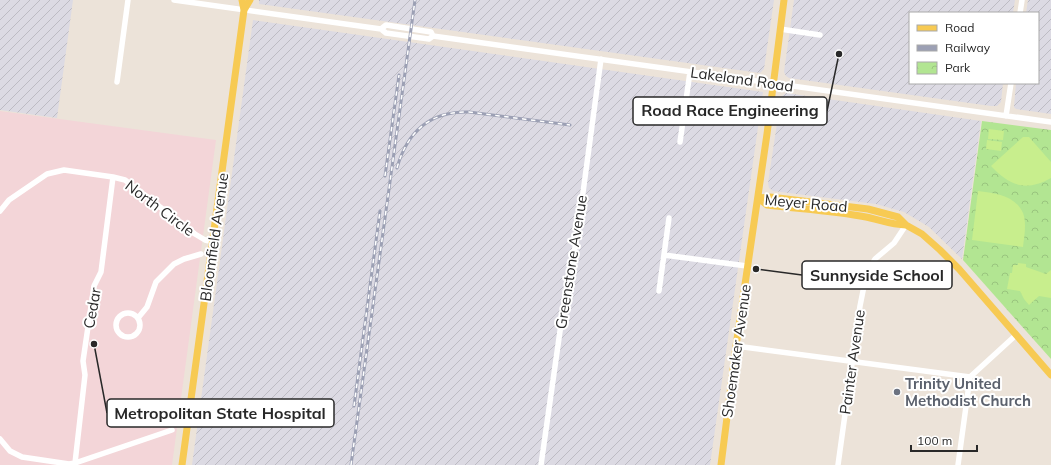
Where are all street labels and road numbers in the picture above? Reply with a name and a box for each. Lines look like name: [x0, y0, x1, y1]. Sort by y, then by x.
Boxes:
street label: Lakeland Road: [689, 62, 795, 96]
street label: Bloomfield Avenue: [196, 172, 232, 302]
street label: North Circle: [122, 176, 198, 240]
street label: Meyer Road: [764, 190, 848, 216]
street label: Greenstone Avenue: [551, 194, 591, 330]
street label: Shoemaker Avenue: [717, 283, 755, 419]
street label: Cedar: [79, 285, 105, 330]
street label: Painter Avenue: [835, 308, 869, 416]

